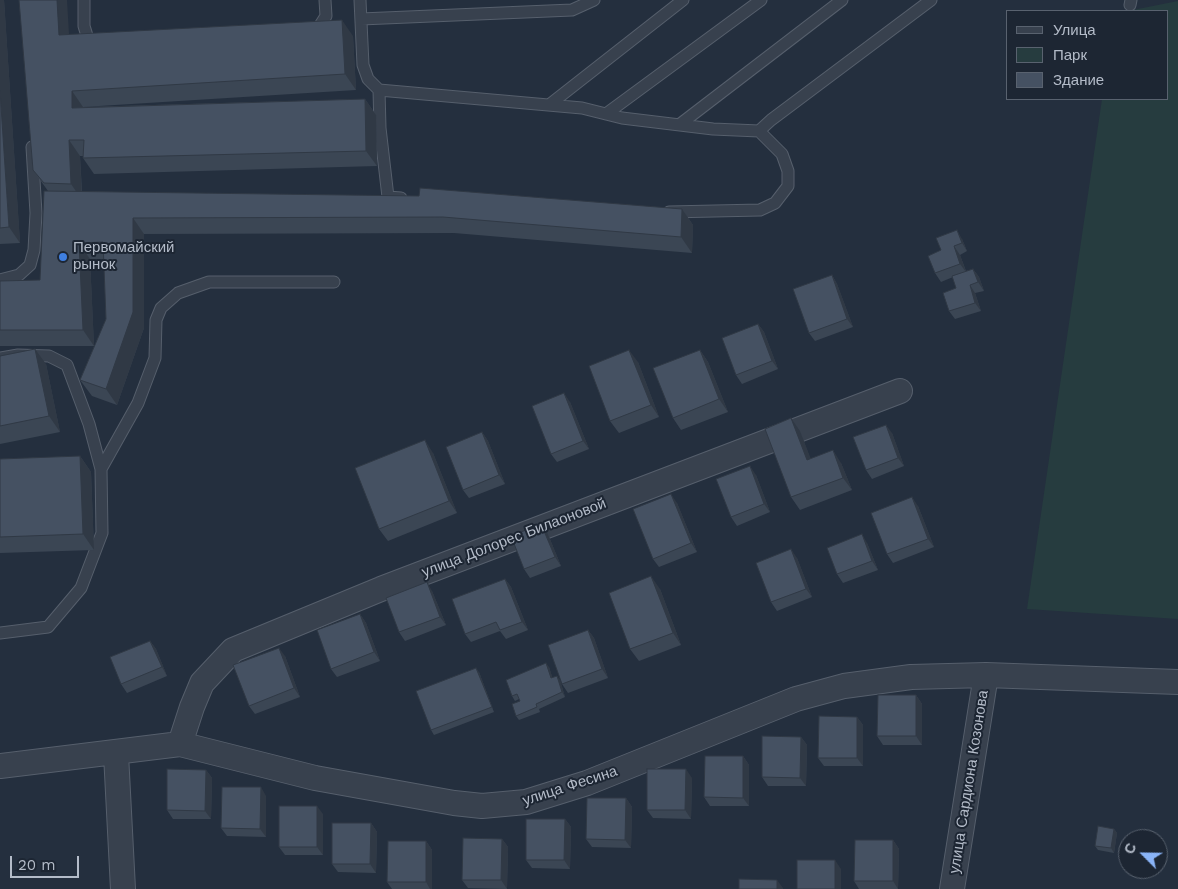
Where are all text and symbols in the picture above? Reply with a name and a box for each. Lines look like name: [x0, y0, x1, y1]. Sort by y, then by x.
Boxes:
legend: [1006, 10, 1168, 100]
text: Улица: [1053, 21, 1096, 39]
text: Парк: [1053, 46, 1087, 64]
text: Здание: [1053, 71, 1104, 89]
place label: Первомайский рынок: [73, 239, 174, 274]
marker: Первомайский рынок: [57, 251, 69, 263]
street label: улица Долорес Билаоновой: [419, 494, 609, 582]
street label: улица Сардиона Козонова: [946, 689, 992, 875]
street label: улица Фесина: [520, 762, 620, 810]
north arrow: [1118, 829, 1168, 879]
text: С: [1121, 841, 1139, 856]
scale bar: [12, 846, 81, 878]
text: 20 m: [18, 856, 56, 874]

